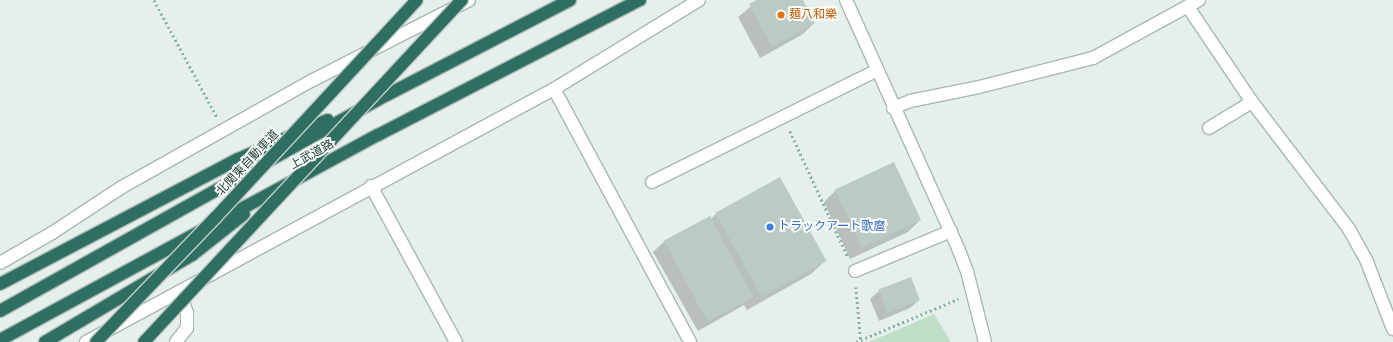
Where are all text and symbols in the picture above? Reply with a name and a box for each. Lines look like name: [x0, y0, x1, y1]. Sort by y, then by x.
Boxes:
place label: 麺八和樂: [789, 8, 837, 22]
marker: 麺八和樂: [776, 10, 786, 20]
street label: 北関東自動車道: [214, 127, 282, 199]
street label: 上武道路: [288, 137, 336, 173]
place label: トラックアート歌麿: [778, 220, 885, 234]
marker: トラックアート歌麿: [765, 222, 775, 232]

